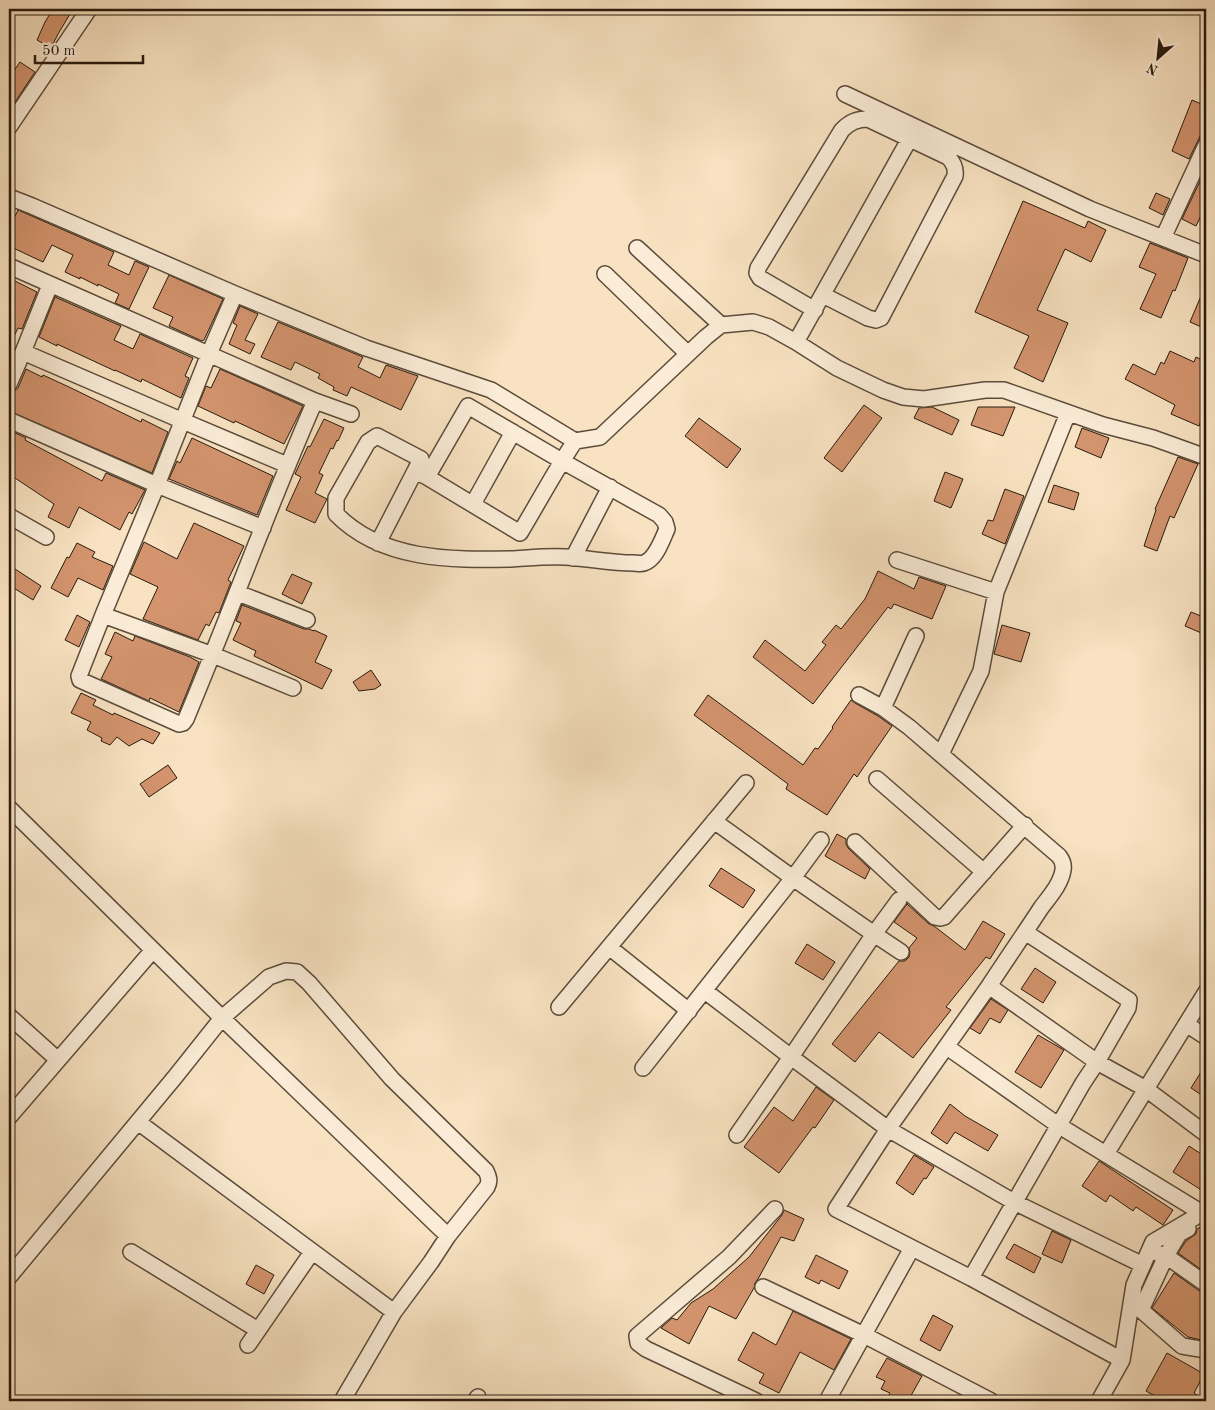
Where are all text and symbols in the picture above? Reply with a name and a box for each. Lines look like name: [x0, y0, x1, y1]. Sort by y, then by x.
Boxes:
scale bar: [35, 32, 142, 64]
north arrow: [1132, 32, 1182, 82]
text: 50 m: [42, 44, 76, 59]
text: N: [1144, 60, 1160, 77]

